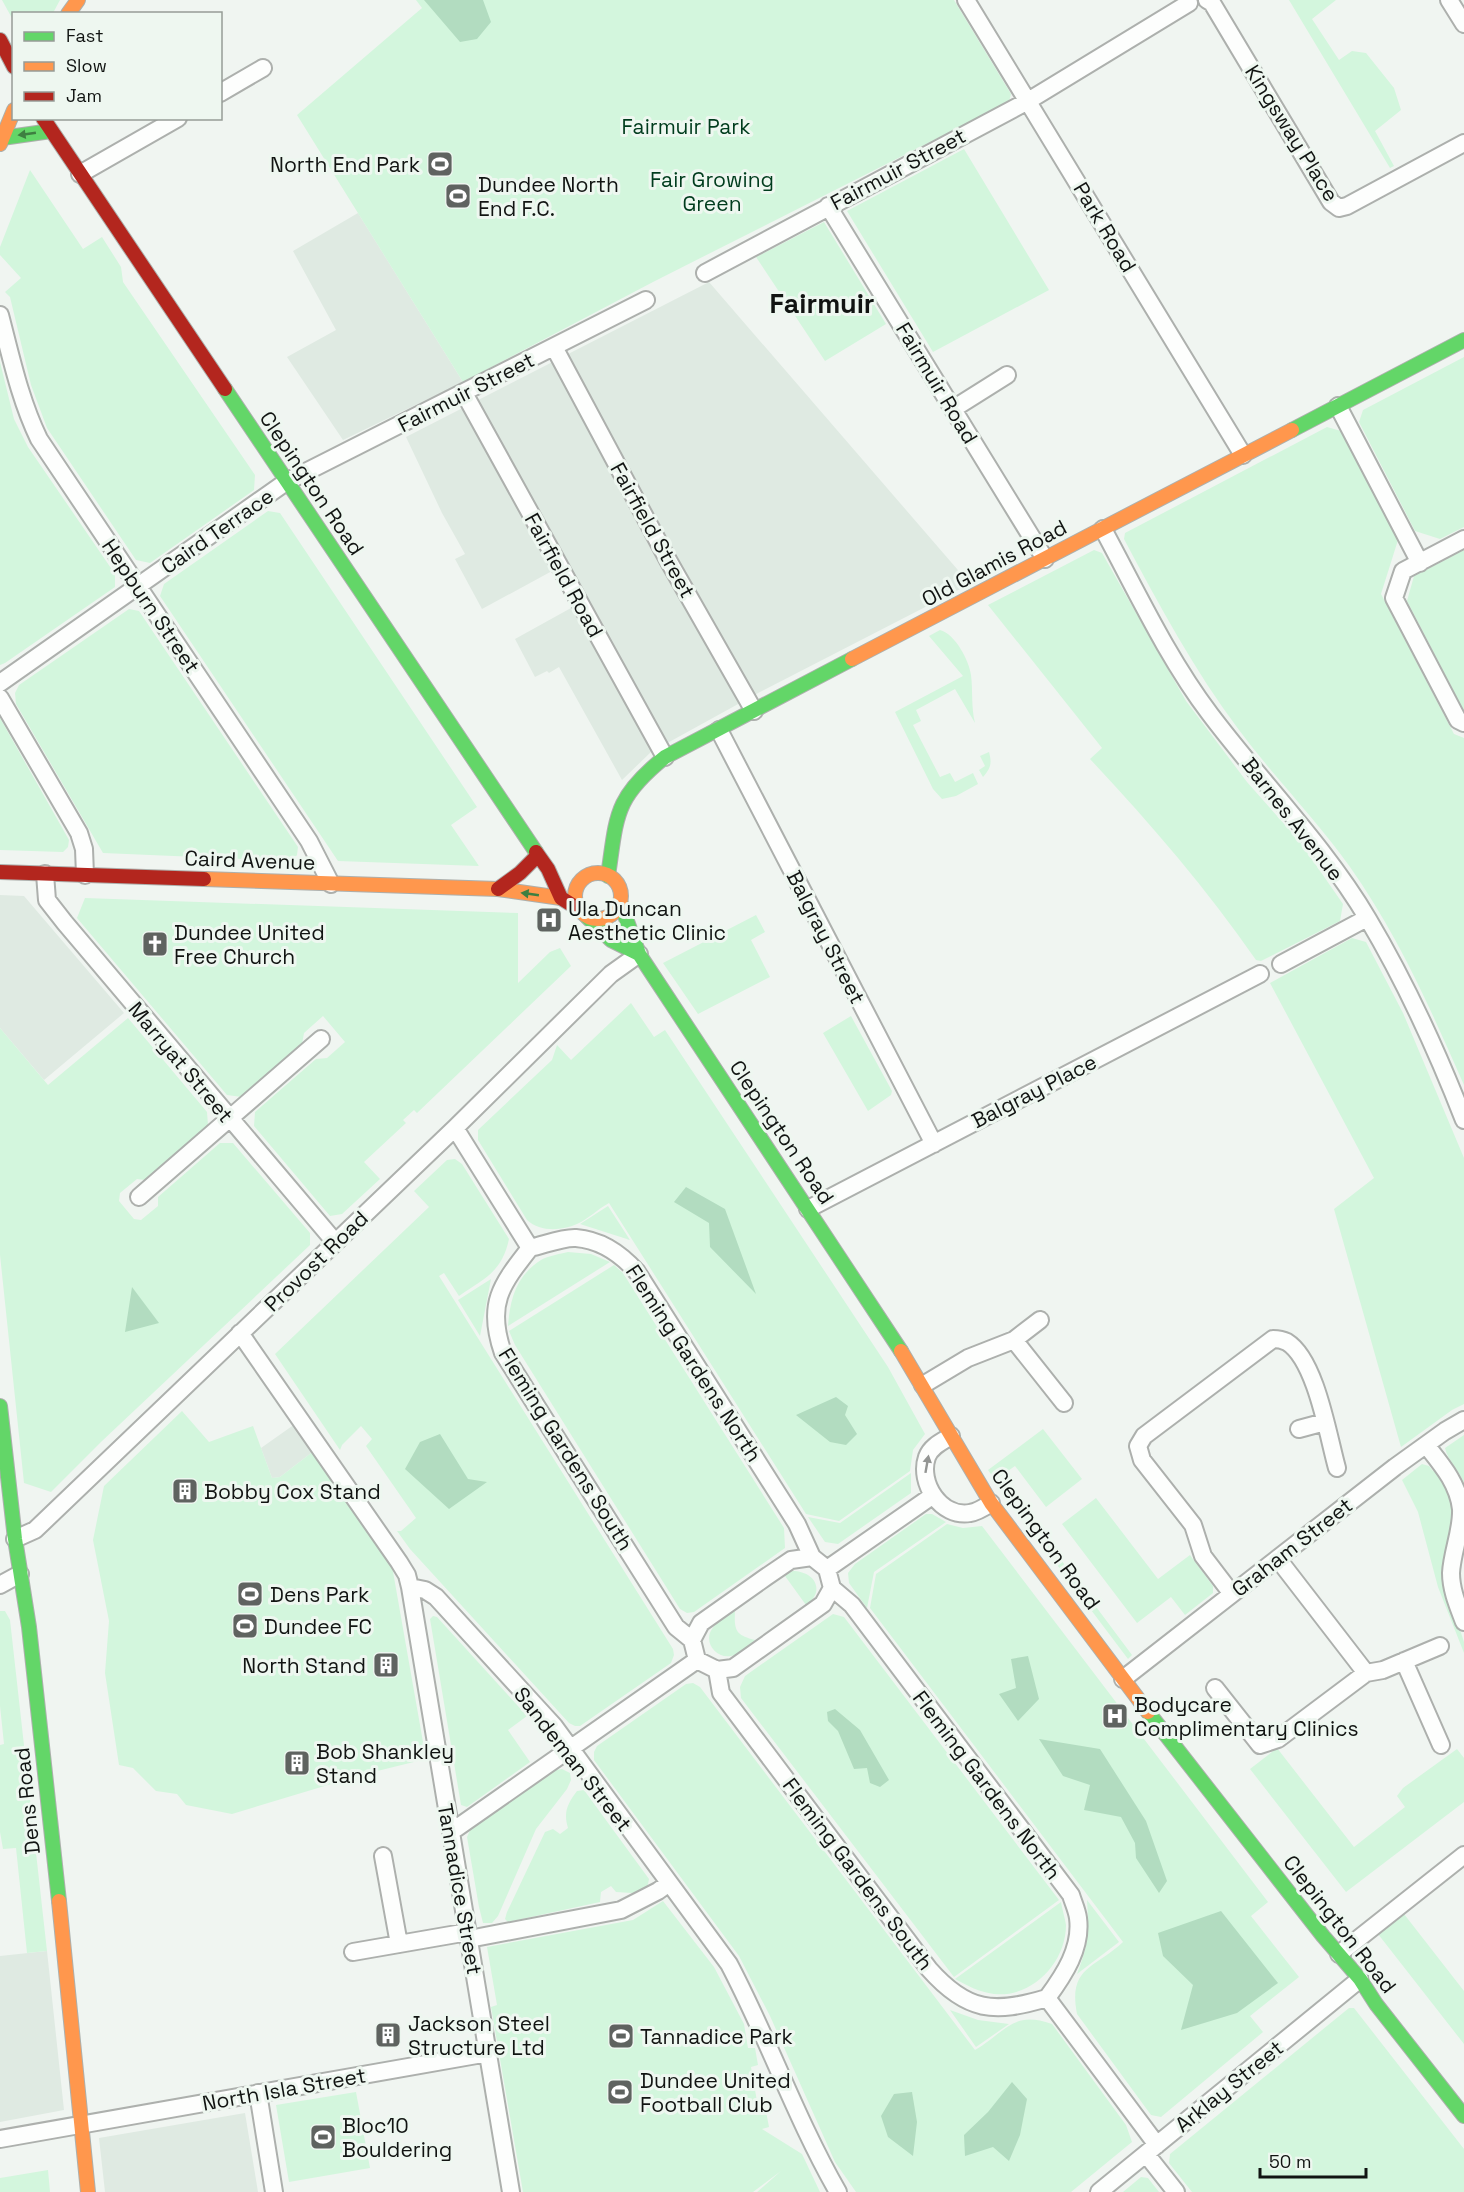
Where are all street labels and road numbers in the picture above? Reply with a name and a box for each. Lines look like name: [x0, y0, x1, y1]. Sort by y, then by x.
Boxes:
street label: Kingsway Place: [1239, 60, 1345, 206]
street label: Fairmuir Street: [826, 122, 970, 216]
street label: Park Road: [1068, 177, 1142, 277]
street label: Fairmuir Road: [890, 317, 984, 449]
street label: Fairmuir Street: [393, 346, 539, 438]
street label: Clepington Road: [254, 406, 370, 560]
street label: Fairfield Street: [605, 457, 701, 603]
street label: Caird Terrace: [155, 482, 279, 580]
street label: Fairfield Road: [519, 508, 609, 642]
street label: Old Glamis Road: [917, 513, 1071, 613]
street label: Hepburn Street: [96, 534, 206, 678]
street label: Barnes Avenue: [1236, 752, 1350, 886]
street label: Caird Avenue: [184, 844, 316, 876]
street label: Balgray Street: [781, 866, 871, 1008]
street label: Marryat Street: [123, 996, 239, 1128]
street label: Balgray Place: [967, 1048, 1101, 1134]
street label: Clepington Road: [724, 1055, 840, 1209]
street label: Provost Road: [258, 1205, 374, 1317]
street label: Fleming Gardens North: [620, 1259, 768, 1467]
street label: Fleming Gardens South: [493, 1343, 639, 1555]
street label: Clepington Road: [986, 1463, 1106, 1615]
street label: Graham Street: [1226, 1491, 1358, 1603]
street label: Sandeman Street: [508, 1681, 638, 1837]
street label: Fleming Gardens North: [907, 1685, 1067, 1885]
street label: Dens Road: [8, 1746, 46, 1856]
street label: Fleming Gardens South: [777, 1772, 939, 1976]
street label: Tannadice Street: [432, 1801, 488, 1977]
street label: Clepington Road: [1278, 1849, 1402, 1999]
street label: Arklay Street: [1169, 2034, 1289, 2138]
street label: North Isla Street: [200, 2061, 368, 2117]

